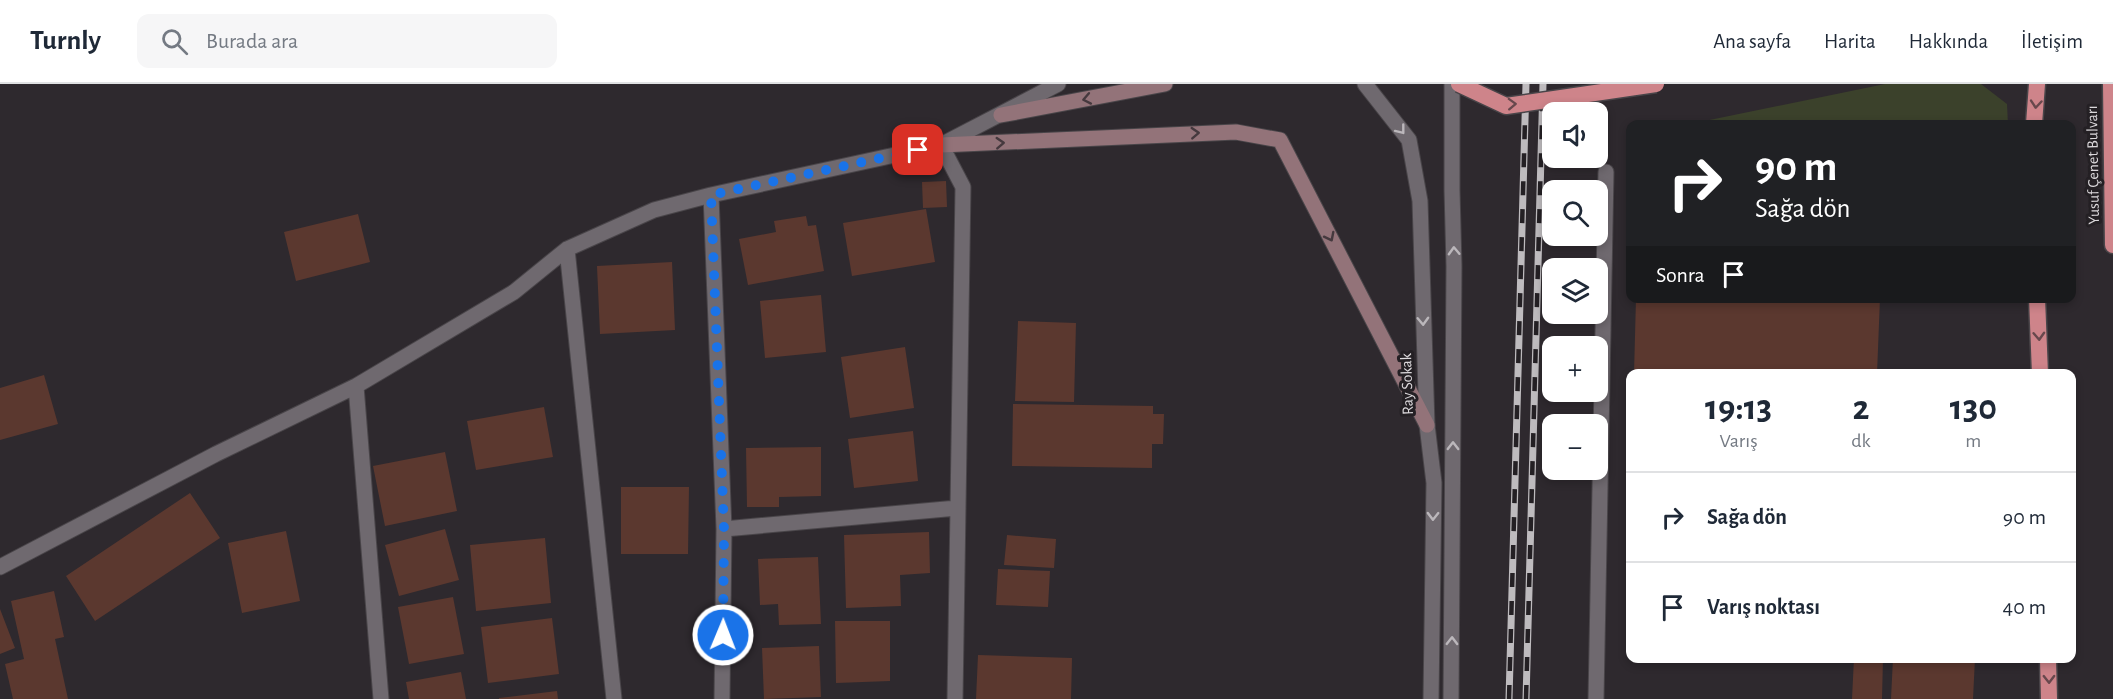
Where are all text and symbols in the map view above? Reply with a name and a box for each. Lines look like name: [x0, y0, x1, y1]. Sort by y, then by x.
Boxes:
search box: [137, 14, 557, 68]
icon: search: [158, 25, 191, 58]
text: Turnly: [30, 27, 101, 55]
text: Burada ara: [206, 30, 298, 52]
text: Ana sayfa: [1713, 31, 1791, 52]
text: Harita: [1824, 31, 1876, 52]
text: Hakkında: [1909, 31, 1988, 52]
text: İletişim: [2021, 31, 2083, 52]
one-way arrow: [1082, 92, 1092, 105]
one-way arrow: [1508, 98, 1517, 111]
one-way arrow: [2029, 100, 2042, 109]
map controls: [1542, 102, 1608, 480]
button: sound: [1542, 102, 1608, 168]
street label: Yusuf Çenet Bulvarı: [2084, 105, 2102, 225]
one-way arrow: [1394, 123, 1405, 134]
pin: [892, 124, 943, 175]
one-way arrow: [1190, 127, 1199, 140]
icon: arrive: [901, 133, 934, 166]
one-way arrow: [995, 136, 1004, 149]
icon: right: [1656, 144, 1734, 222]
text: 90 m: [1755, 146, 1837, 188]
button: search: [1542, 180, 1608, 246]
text: Sağa dön: [1755, 195, 1850, 222]
one-way arrow: [1323, 231, 1334, 242]
one-way arrow: [1447, 246, 1460, 255]
button: layers: [1542, 258, 1608, 324]
icon: arrive: [1717, 258, 1750, 291]
text: Sonra: [1656, 264, 1705, 286]
one-way arrow: [1417, 317, 1430, 326]
one-way arrow: [2032, 332, 2045, 341]
button: +: [1542, 336, 1608, 402]
street label: Ray Sokak: [1398, 352, 1417, 415]
text: 19:13: [1705, 390, 1772, 426]
text: 2: [1852, 390, 1869, 426]
text: 130: [1950, 390, 1997, 426]
button: −: [1542, 414, 1608, 480]
text: Varış: [1720, 431, 1758, 451]
text: dk: [1851, 431, 1871, 451]
text: m: [1965, 431, 1981, 451]
one-way arrow: [1447, 441, 1459, 450]
icon: right: [1656, 501, 1689, 534]
text: Sağa dön: [1707, 506, 1787, 528]
text: 90 m: [2003, 506, 2046, 528]
one-way arrow: [1427, 511, 1439, 520]
icon: arrive: [1656, 591, 1689, 624]
text: Varış noktası: [1707, 596, 1820, 618]
text: 40 m: [2003, 596, 2046, 618]
position arrow: [691, 603, 755, 667]
one-way arrow: [1446, 636, 1458, 645]
one-way arrow: [2043, 674, 2055, 683]

